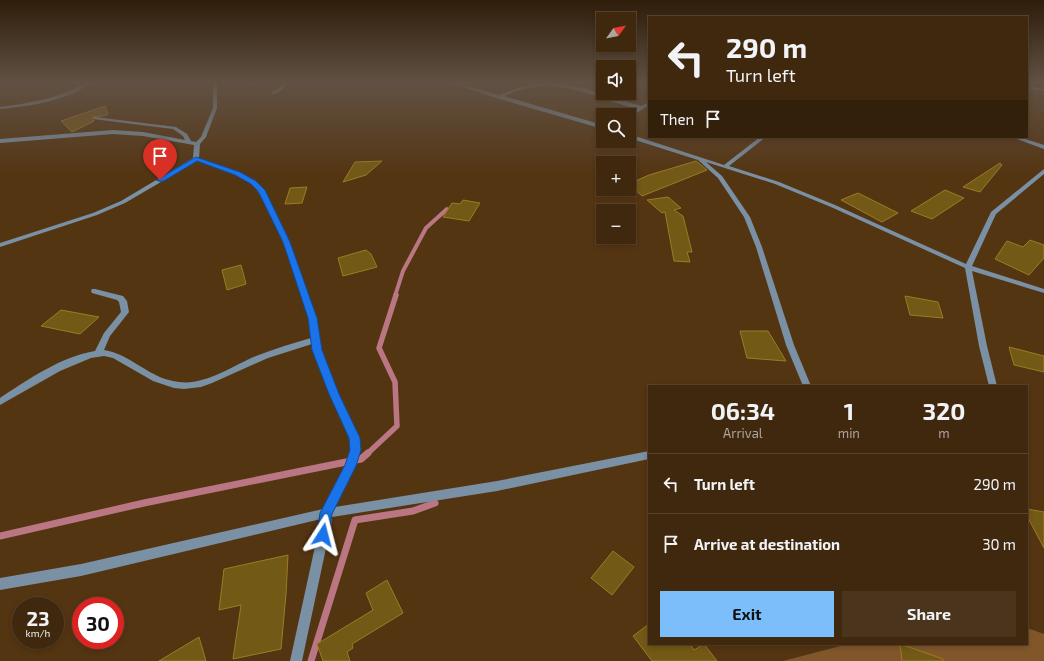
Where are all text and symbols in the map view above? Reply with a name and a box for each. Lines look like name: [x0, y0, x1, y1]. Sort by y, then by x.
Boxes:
north arrow: [596, 12, 636, 52]
map controls: [596, 12, 636, 244]
text: 290 m: [726, 30, 807, 64]
icon: left: [660, 32, 712, 84]
button: sound: [596, 60, 636, 100]
text: Turn left: [726, 64, 796, 86]
button: search: [596, 108, 636, 148]
icon: arrive: [702, 108, 724, 130]
text: Then: [660, 110, 694, 128]
pin: [143, 139, 177, 180]
icon: arrive: [149, 145, 171, 167]
button: +: [596, 156, 636, 196]
button: −: [596, 204, 636, 244]
text: 06:34: [711, 396, 775, 425]
text: 1: [844, 396, 854, 425]
text: 320: [923, 396, 965, 425]
text: Arrival: [723, 425, 763, 441]
text: min: [838, 425, 860, 441]
text: m: [938, 425, 950, 441]
icon: left: [660, 473, 682, 495]
text: Turn left: [694, 475, 755, 493]
text: 290 m: [973, 475, 1016, 493]
position arrow: [302, 514, 344, 556]
icon: arrive: [660, 533, 682, 555]
text: Arrive at destination: [694, 535, 840, 553]
text: 30 m: [982, 535, 1016, 553]
button: Exit: [660, 591, 834, 637]
button: Share: [842, 591, 1016, 637]
speed limit sign: 30: [72, 597, 124, 649]
text: 23: [27, 606, 49, 630]
text: km/h: [26, 627, 50, 639]

